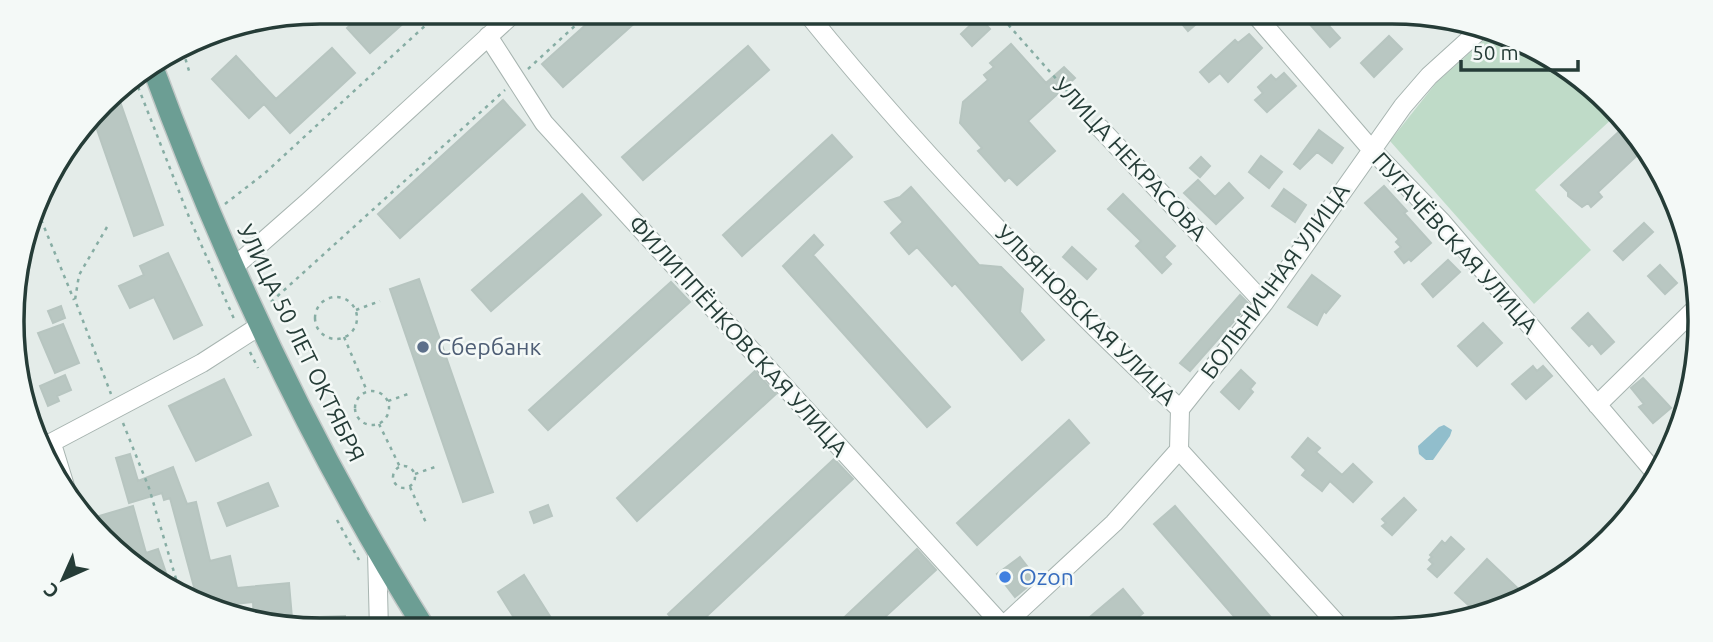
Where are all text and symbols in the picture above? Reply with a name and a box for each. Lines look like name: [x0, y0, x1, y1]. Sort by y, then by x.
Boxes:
scale bar: [1461, 28, 1578, 72]
text: 50 m: [1472, 40, 1519, 64]
street label: УЛИЦА НЕКРАСОВА: [1049, 72, 1212, 245]
street label: ПУГАЧЁВСКАЯ УЛИЦА: [1368, 147, 1543, 338]
street label: БОЛЬНИЧНАЯ УЛИЦА: [1195, 178, 1354, 383]
street label: ФИЛИППЁНКОВСКАЯ УЛИЦА: [624, 210, 853, 461]
street label: УЛИЦА 50 ЛЕТ ОКТЯБРЯ: [233, 220, 370, 465]
street label: УЛЬЯНОВСКАЯ УЛИЦА: [991, 220, 1181, 410]
place label: Сбербанк: [437, 334, 541, 359]
marker: Сбербанк: [415, 339, 431, 355]
north arrow: [28, 544, 98, 614]
place label: Ozon: [1019, 564, 1074, 589]
marker: Ozon: [997, 569, 1013, 585]
text: С: [39, 579, 63, 603]

